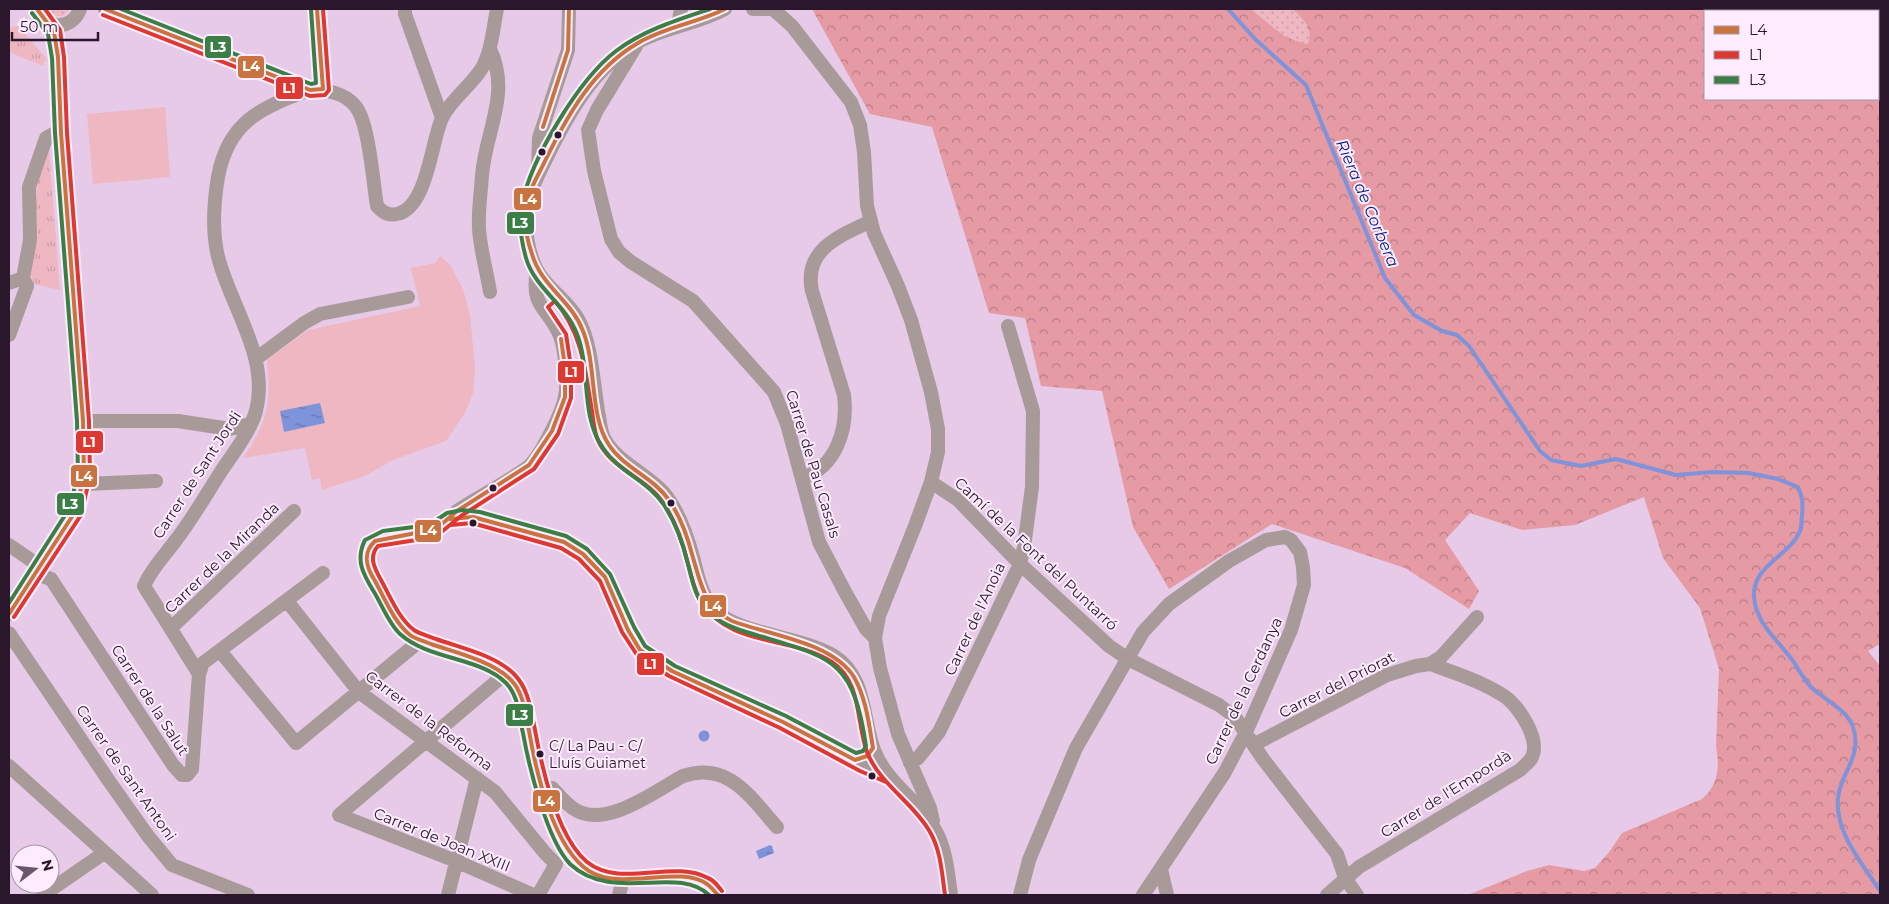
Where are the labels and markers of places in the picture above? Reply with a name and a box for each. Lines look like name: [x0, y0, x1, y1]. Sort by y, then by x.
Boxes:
unlabelled marker: [553, 130, 563, 140]
unlabelled marker: [537, 147, 547, 157]
unlabelled marker: [488, 483, 498, 493]
unlabelled marker: [666, 498, 676, 508]
unlabelled marker: [468, 518, 478, 528]
place label: C/ La Pau - C/ Lluís Guiamet: [549, 737, 646, 772]
marker: C/ La Pau - C/ Lluís Guiamet: [535, 749, 545, 759]
unlabelled marker: [867, 771, 877, 781]

